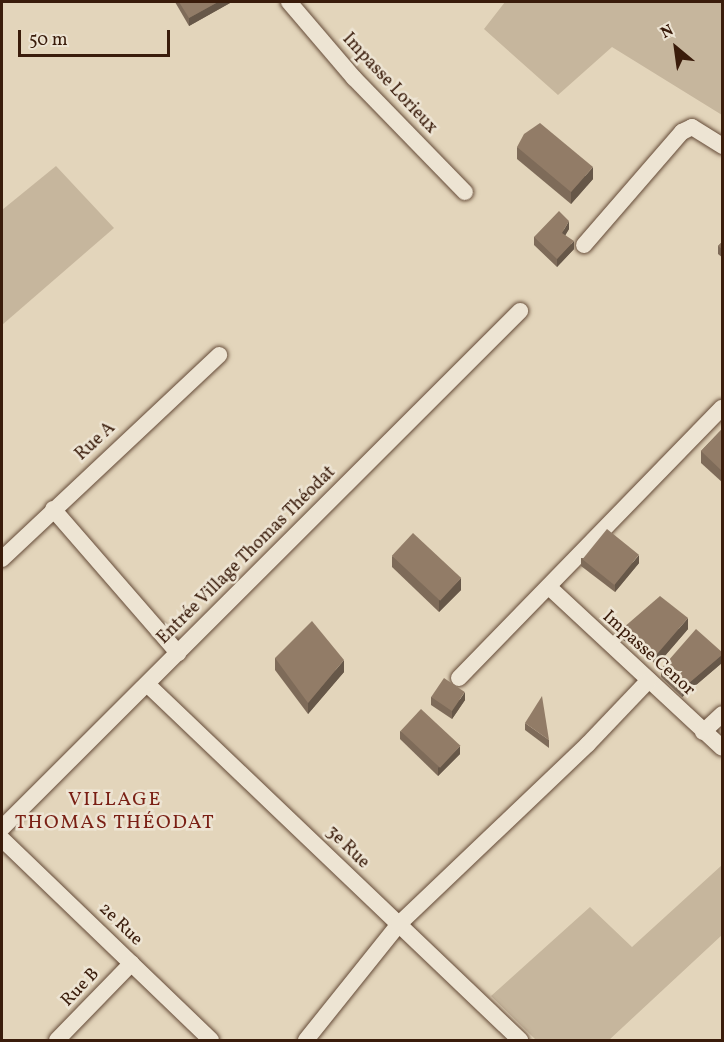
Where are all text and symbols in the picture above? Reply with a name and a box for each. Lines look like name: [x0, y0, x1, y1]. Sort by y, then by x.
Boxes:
scale bar: [21, 18, 172, 56]
north arrow: [646, 18, 706, 78]
text: N: [657, 20, 678, 45]
text: 50 m: [29, 28, 68, 53]
street label: Impasse Lorieux: [337, 29, 441, 139]
street label: Rue A: [71, 418, 121, 466]
street label: Entrée Village Thomas Théodat: [153, 462, 341, 650]
street label: Impasse Cenor: [597, 607, 699, 701]
district label: VILLAGE THOMAS THÉODAT: [14, 788, 216, 835]
street label: 3e Rue: [321, 822, 373, 874]
street label: 2e Rue: [94, 899, 146, 951]
street label: Rue B: [57, 964, 105, 1012]

